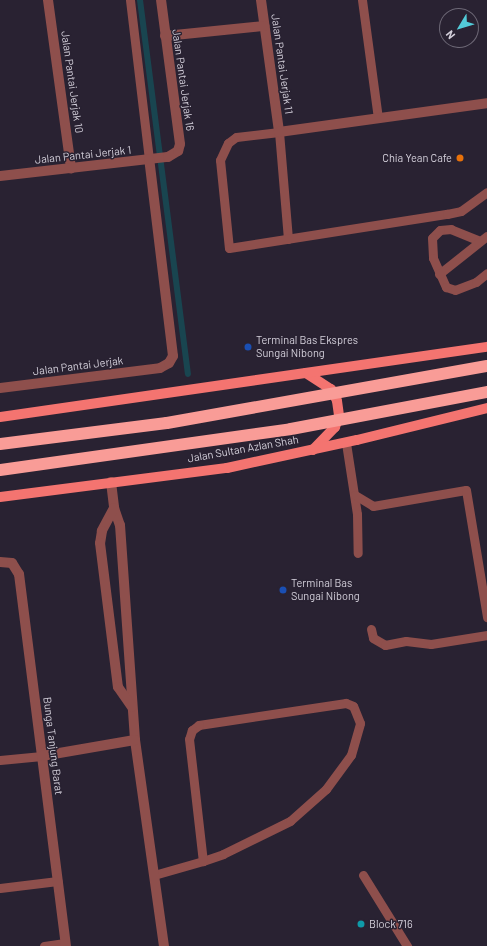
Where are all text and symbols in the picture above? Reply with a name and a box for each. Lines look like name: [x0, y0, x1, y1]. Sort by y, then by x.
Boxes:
north arrow: [439, 8, 479, 48]
street label: Jalan Pantai Jerjak 11: [268, 13, 296, 115]
street label: Jalan Pantai Jerjak 16: [169, 28, 197, 132]
text: N: [443, 28, 457, 42]
street label: Jalan Pantai Jerjak 10: [58, 30, 86, 134]
street label: Jalan Pantai Jerjak 1: [34, 143, 132, 167]
place label: Chia Yean Cafe: [382, 151, 452, 165]
marker: Chia Yean Cafe: [455, 153, 465, 163]
place label: Terminal Bas Ekspres Sungai Nibong: [256, 334, 358, 360]
marker: Terminal Bas Ekspres Sungai Nibong: [243, 342, 253, 352]
street label: Jalan Pantai Jerjak: [32, 354, 124, 378]
street label: Jalan Sultan Azlan Shah: [186, 433, 300, 465]
place label: Terminal Bas Sungai Nibong: [291, 577, 360, 603]
marker: Terminal Bas Sungai Nibong: [278, 585, 288, 595]
street label: Bunga Tanjung Barat: [40, 696, 66, 796]
place label: Block 716: [369, 917, 413, 931]
marker: Block 716: [356, 919, 366, 929]

